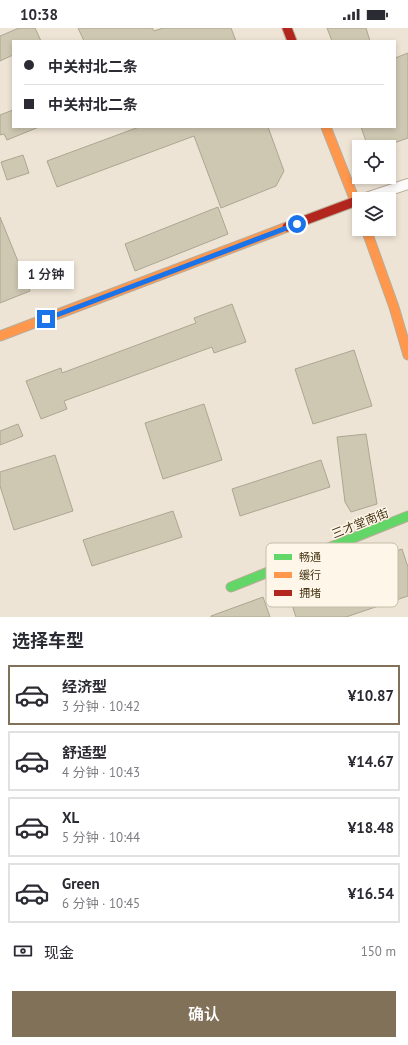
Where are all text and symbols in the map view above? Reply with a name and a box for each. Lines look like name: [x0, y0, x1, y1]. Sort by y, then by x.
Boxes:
text: 10:38: [20, 5, 58, 24]
text: 中关村北二条: [48, 57, 138, 76]
text: 中关村北二条: [48, 95, 138, 114]
map controls: [352, 140, 396, 236]
button: locate: [352, 140, 396, 184]
button: layers: [352, 192, 396, 236]
route start: [288, 215, 306, 233]
callout: 1 分钟: [18, 261, 74, 289]
text: 1 分钟: [28, 266, 64, 283]
route end: [37, 310, 55, 328]
street label: 三才堂南街: [329, 505, 391, 541]
legend: [266, 543, 398, 607]
text: 畅通: [299, 550, 321, 564]
text: 缓行: [299, 568, 321, 582]
text: 拥堵: [299, 586, 321, 600]
text: 选择车型: [12, 629, 84, 652]
icon: car: [14, 677, 50, 713]
text: 经济型: [62, 677, 107, 696]
text: ¥10.87: [348, 686, 394, 705]
text: 3 分钟 · 10:42: [62, 698, 140, 715]
icon: car: [14, 743, 50, 779]
text: 舒适型: [62, 743, 107, 762]
text: ¥14.67: [348, 752, 394, 771]
text: 4 分钟 · 10:43: [62, 764, 140, 781]
text: XL: [62, 808, 79, 827]
icon: car: [14, 809, 50, 845]
text: ¥18.48: [348, 818, 394, 837]
text: 5 分钟 · 10:44: [62, 829, 140, 846]
text: Green: [62, 874, 100, 893]
icon: car: [14, 875, 50, 911]
text: ¥16.54: [348, 884, 394, 903]
text: 6 分钟 · 10:45: [62, 895, 140, 912]
icon: cash: [12, 940, 34, 962]
text: 现金: [44, 943, 74, 962]
text: 150 m: [361, 943, 396, 960]
button: 确认: [12, 991, 396, 1037]

